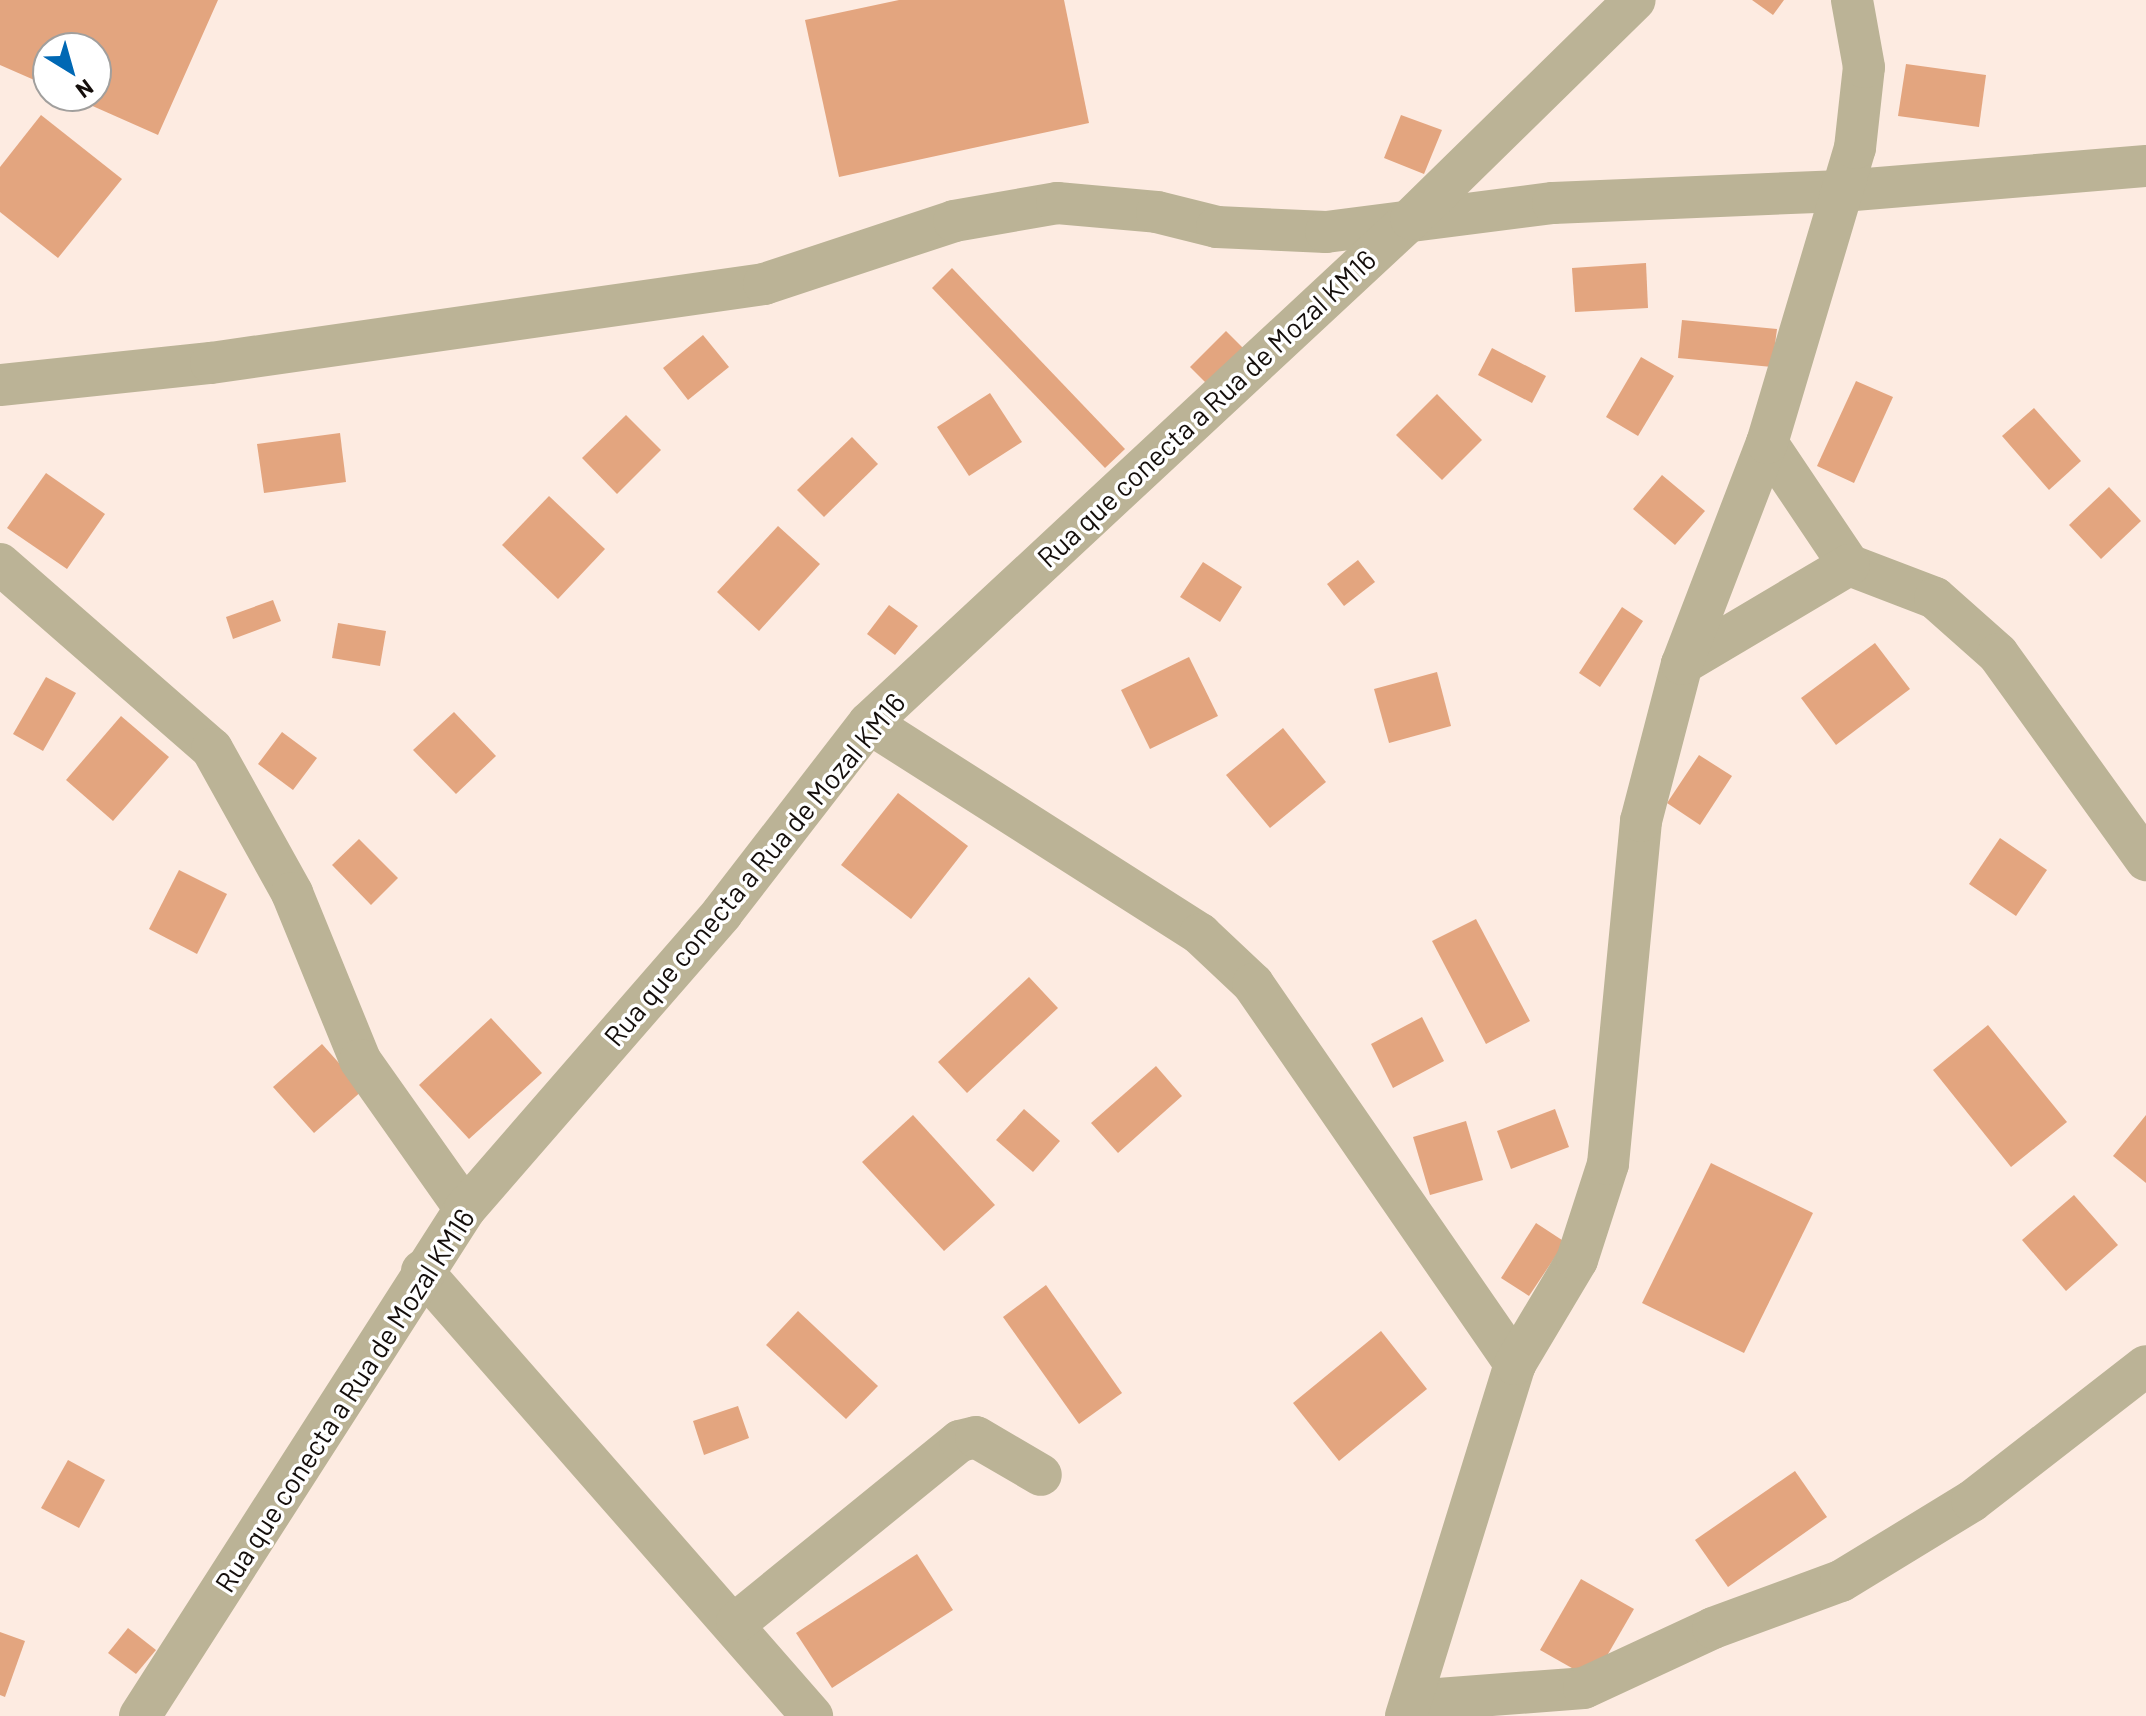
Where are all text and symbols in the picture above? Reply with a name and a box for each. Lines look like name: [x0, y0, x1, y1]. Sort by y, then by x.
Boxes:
north arrow: [32, 32, 112, 112]
text: N: [72, 75, 99, 104]
street label: Rua que conecta a Rua de Mozal KM16: [1030, 242, 1382, 574]
street label: Rua que conecta a Rua de Mozal KM16: [596, 686, 912, 1052]
street label: Rua que conecta a Rua de Mozal KM16: [207, 1202, 481, 1598]

